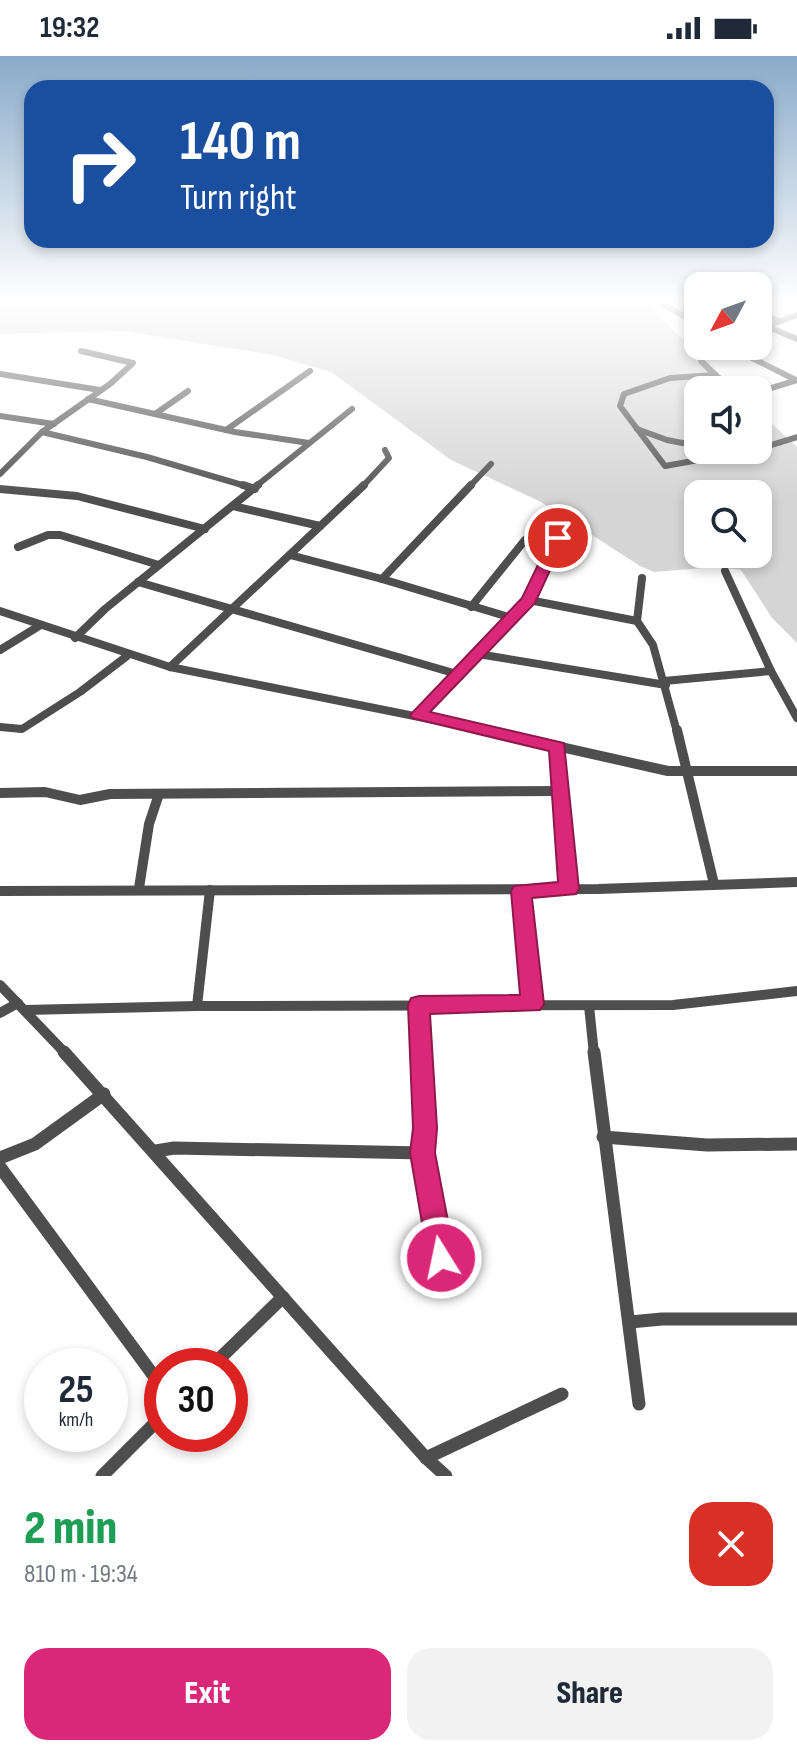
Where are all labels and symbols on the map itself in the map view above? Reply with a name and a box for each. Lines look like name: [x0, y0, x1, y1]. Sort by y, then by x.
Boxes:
north arrow: [684, 272, 772, 360]
pin: [524, 504, 592, 572]
position arrow: [399, 1216, 483, 1300]
speed limit sign: 30: [144, 1348, 248, 1452]

